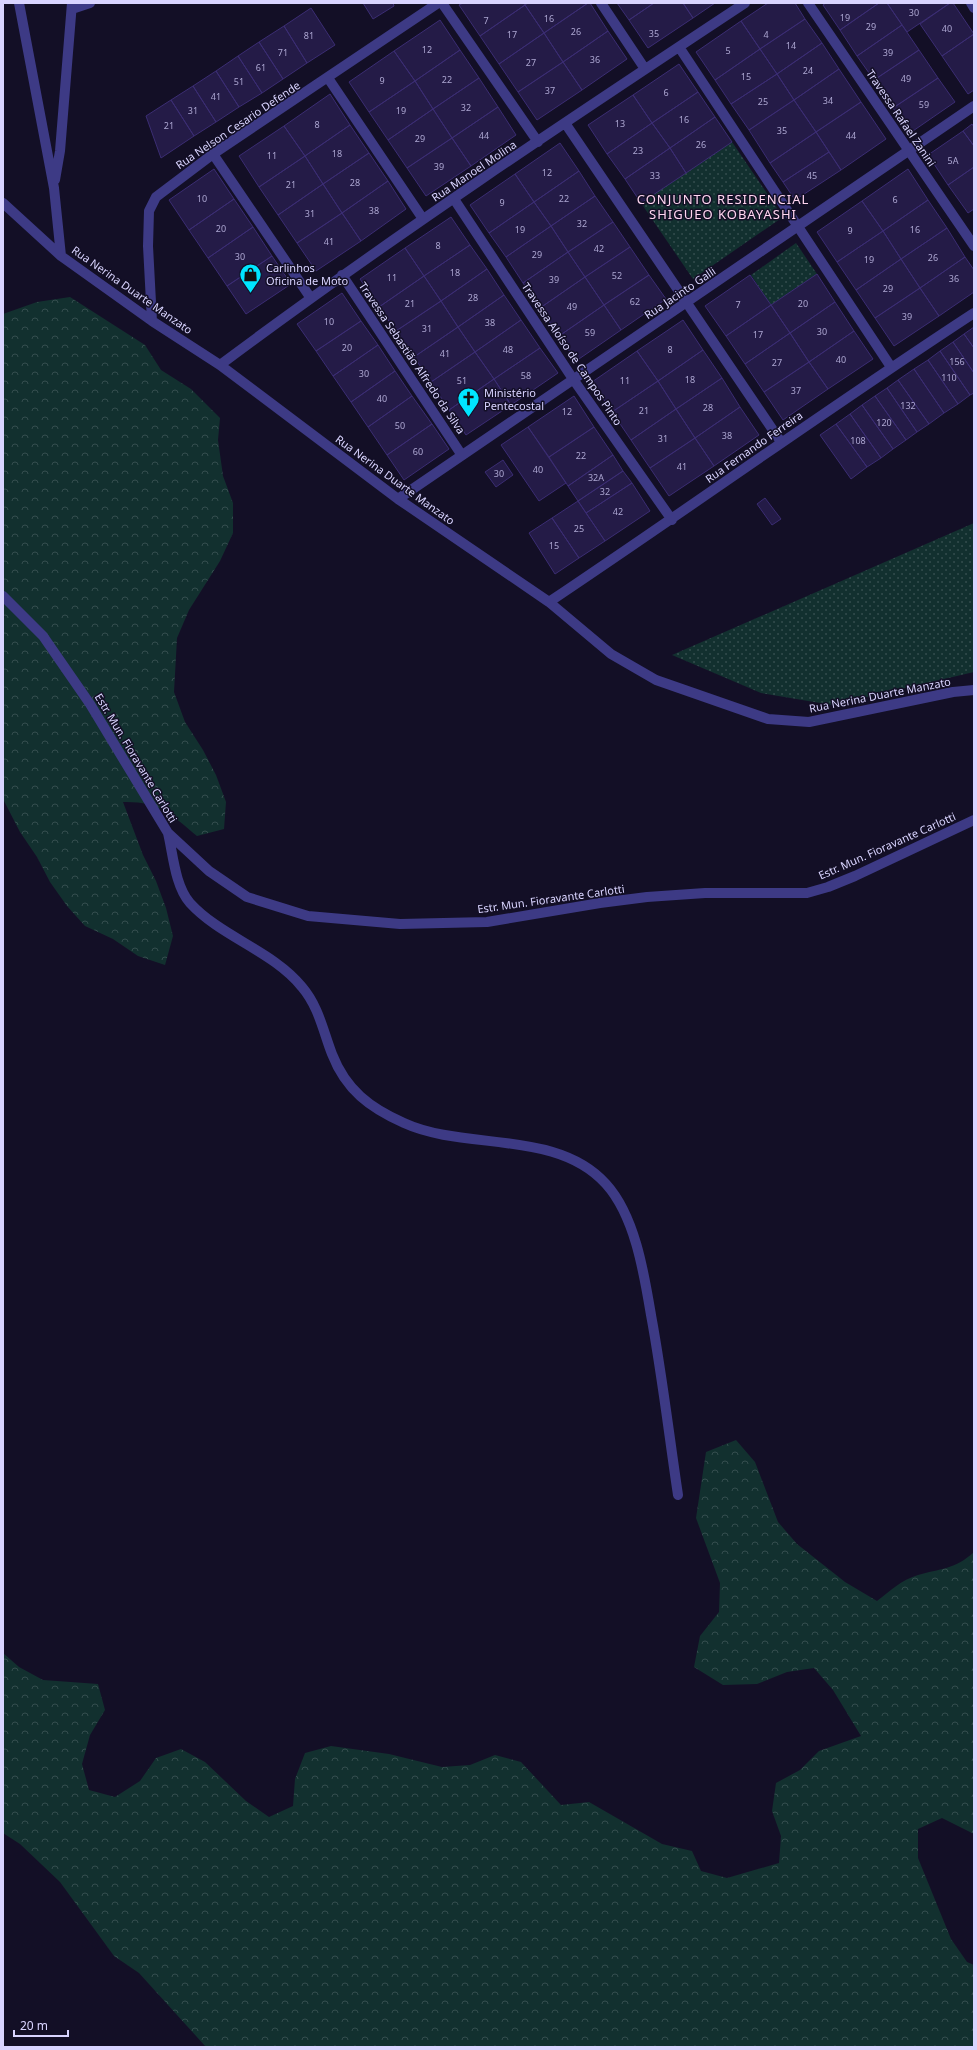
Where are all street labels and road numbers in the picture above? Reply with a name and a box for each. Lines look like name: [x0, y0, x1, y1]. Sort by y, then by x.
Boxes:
street label: Travessa Rafael Zanini: [863, 66, 940, 169]
street label: Rua Nelson Cesario Defende: [173, 77, 303, 172]
street label: Rua Manoel Molina: [428, 137, 519, 205]
street label: Rua Nerina Duarte Manzato: [69, 242, 196, 337]
street label: Rua Jacinto Galli: [641, 263, 718, 322]
street label: Travessa Sebastião Alfredo da Silva: [356, 279, 469, 437]
street label: Travessa Aloíso de Campos Pinto: [519, 279, 626, 428]
street label: Rua Fernando Ferreira: [702, 407, 805, 486]
street label: Rua Nerina Duarte Manzato: [333, 431, 458, 528]
street label: Rua Nerina Duarte Manzato: [808, 673, 952, 716]
street label: Estr. Mun. Fioravante Carlotti: [92, 690, 181, 825]
street label: Estr. Mun. Fioravante Carlotti: [816, 808, 958, 883]
street label: Estr. Mun. Fioravante Carlotti: [476, 881, 626, 916]

